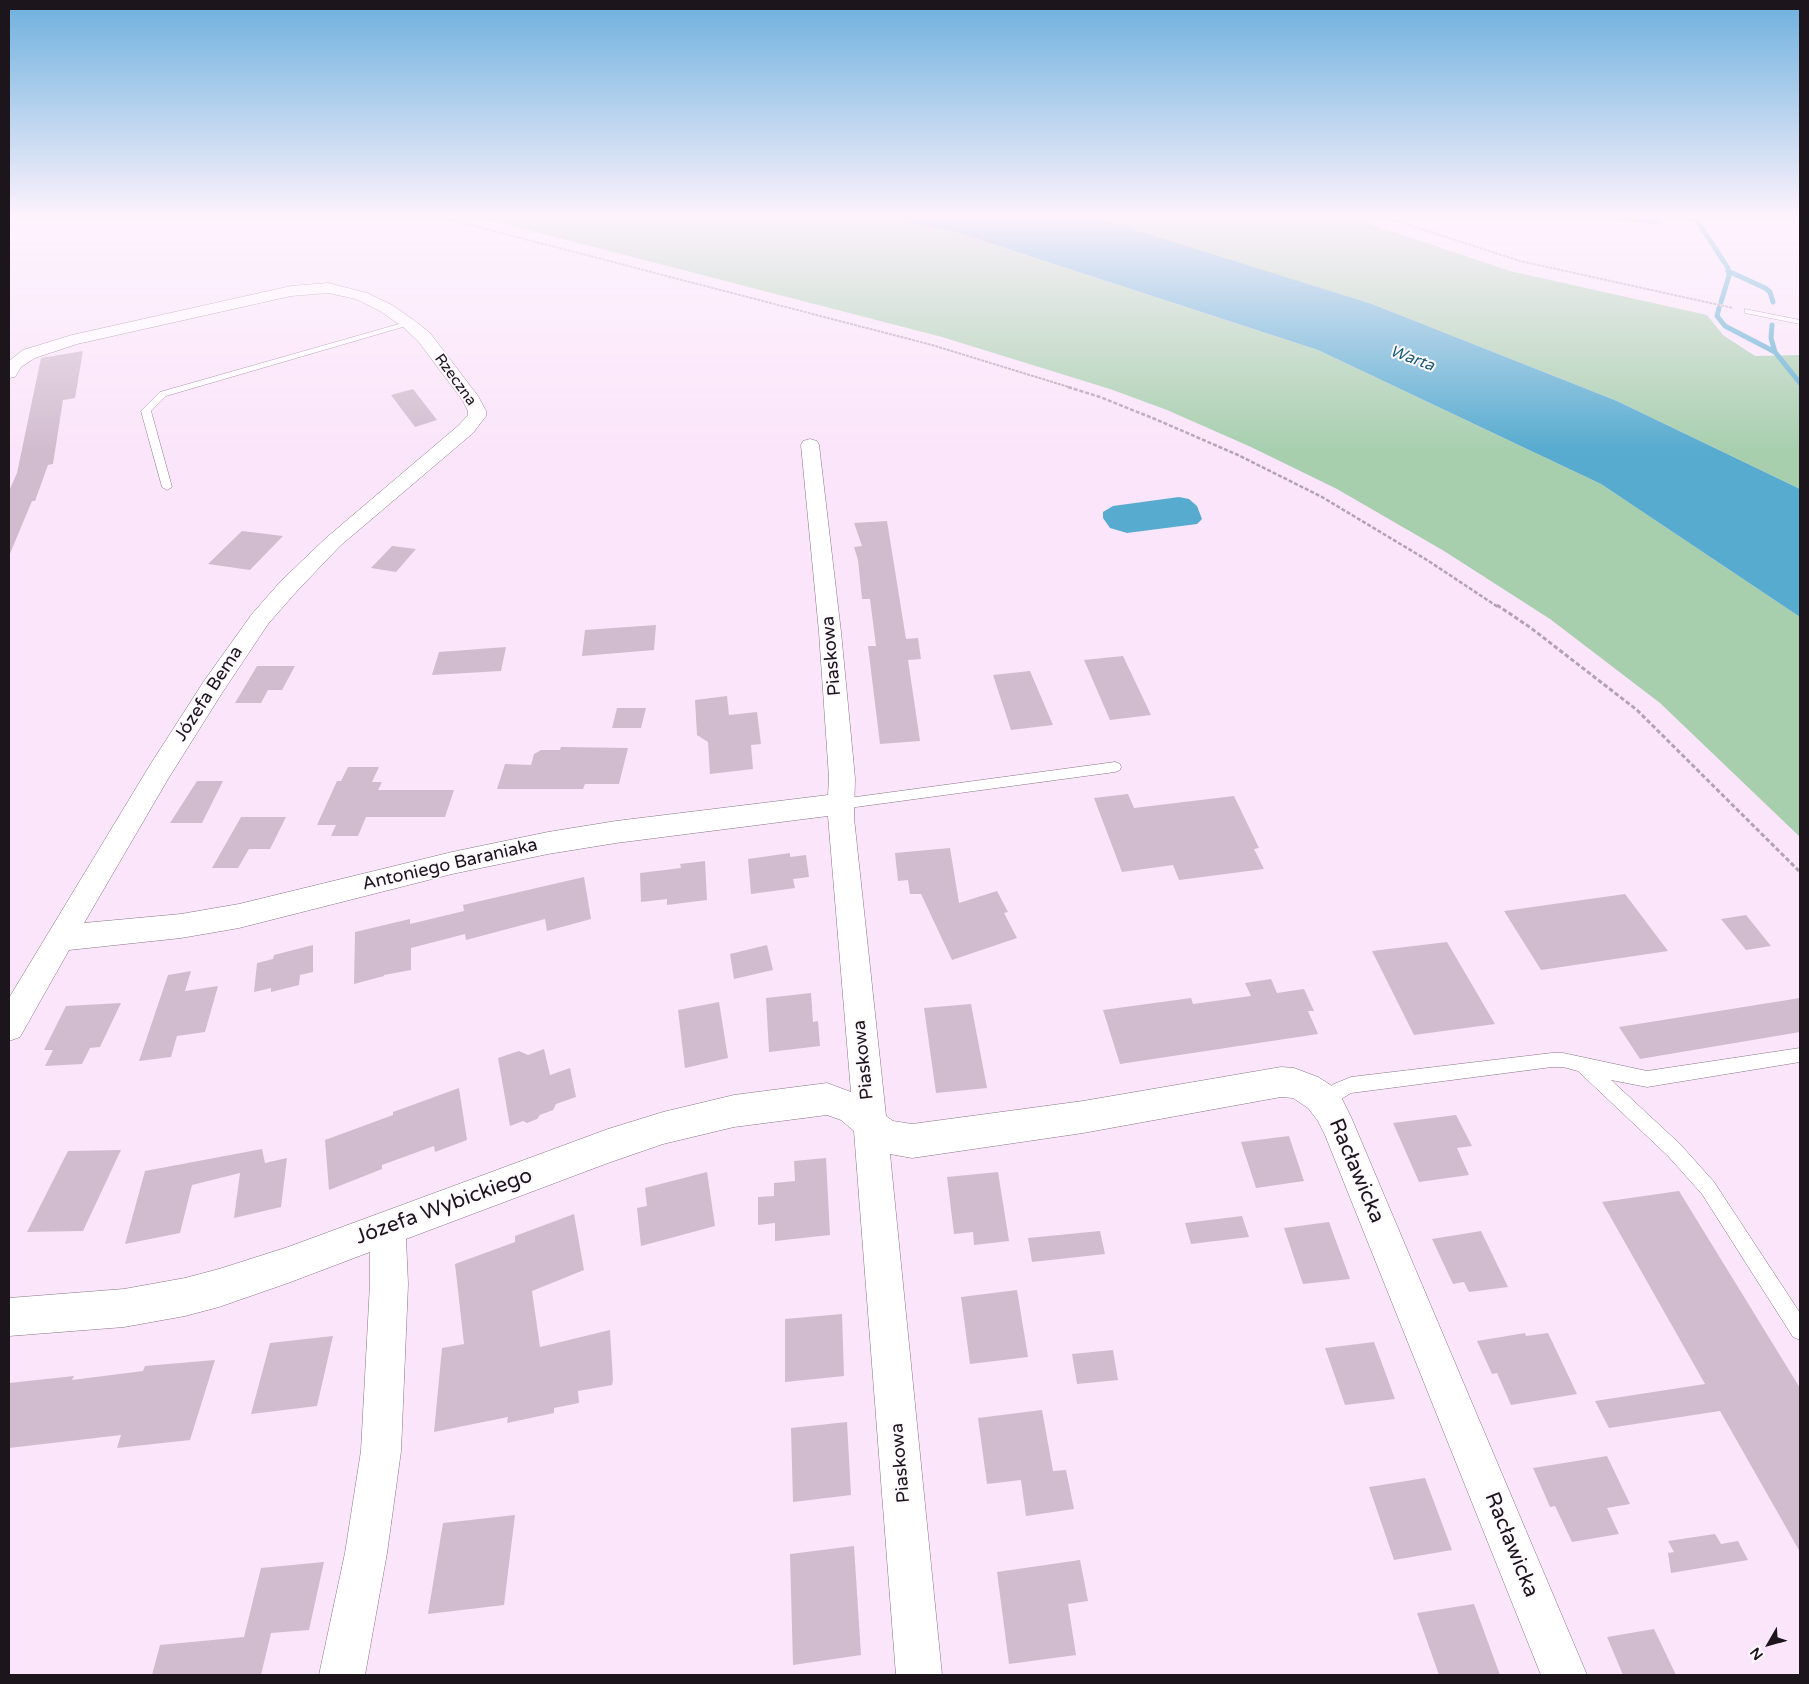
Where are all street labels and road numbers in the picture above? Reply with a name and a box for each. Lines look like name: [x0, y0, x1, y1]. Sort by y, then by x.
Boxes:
street label: Rzeczna: [430, 351, 480, 409]
street label: Piaskowa: [818, 615, 846, 697]
street label: Józefa Bema: [170, 642, 248, 746]
street label: Antoniego Baraniaka: [360, 834, 540, 896]
street label: Piaskowa: [849, 1019, 879, 1101]
street label: Racławicka: [1323, 1115, 1389, 1227]
street label: Józefa Wybickiego: [352, 1163, 536, 1251]
street label: Piaskowa: [887, 1422, 915, 1504]
street label: Racławicka: [1479, 1489, 1543, 1601]

